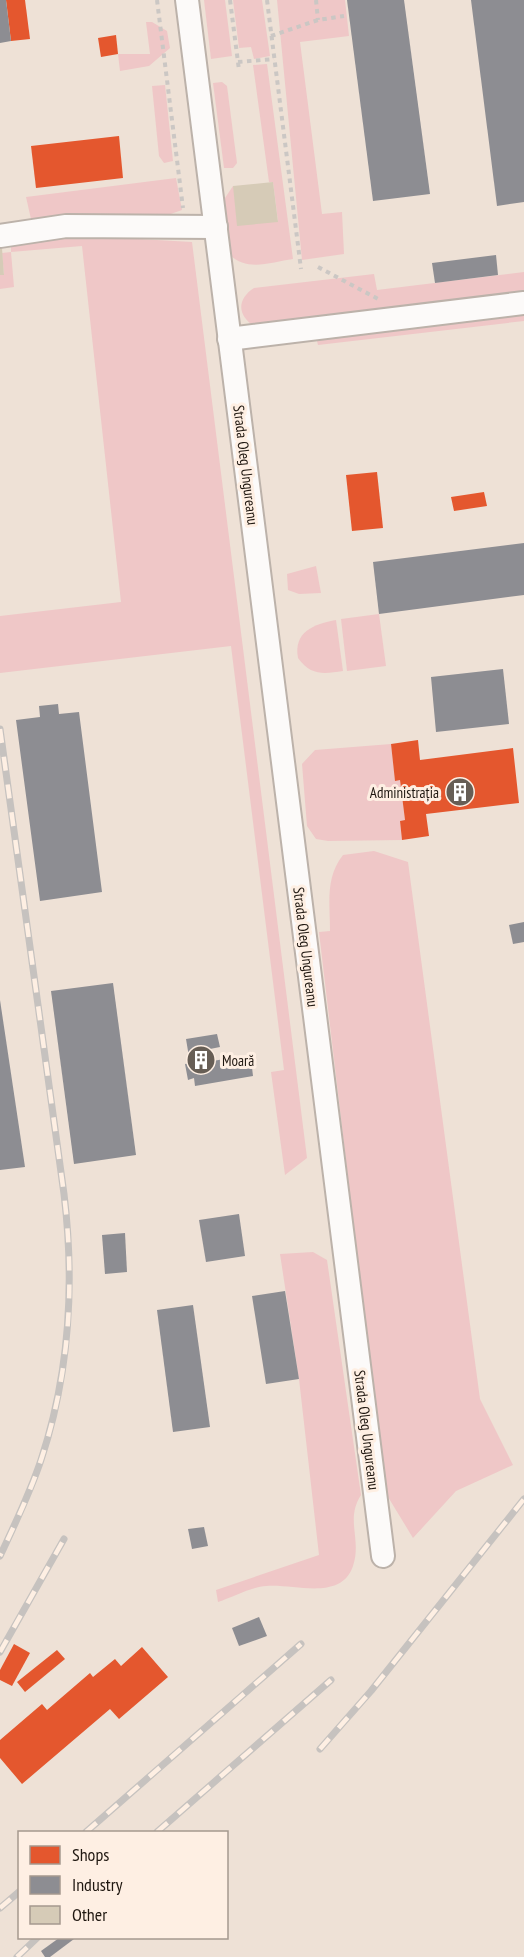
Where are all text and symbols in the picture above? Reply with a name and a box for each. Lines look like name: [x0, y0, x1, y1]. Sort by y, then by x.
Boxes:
street label: Strada Oleg Ungureanu: [229, 404, 263, 526]
building icon: Administrația: [444, 776, 476, 808]
place label: Administrația: [370, 783, 439, 802]
street label: Strada Oleg Ungureanu: [289, 886, 323, 1008]
building icon: Moară: [185, 1044, 217, 1076]
place label: Moară: [222, 1051, 254, 1070]
street label: Strada Oleg Ungureanu: [350, 1369, 384, 1491]
legend: [18, 1831, 228, 1939]
text: Shops: [72, 1843, 109, 1866]
text: Industry: [72, 1873, 123, 1896]
text: Other: [72, 1903, 107, 1926]

